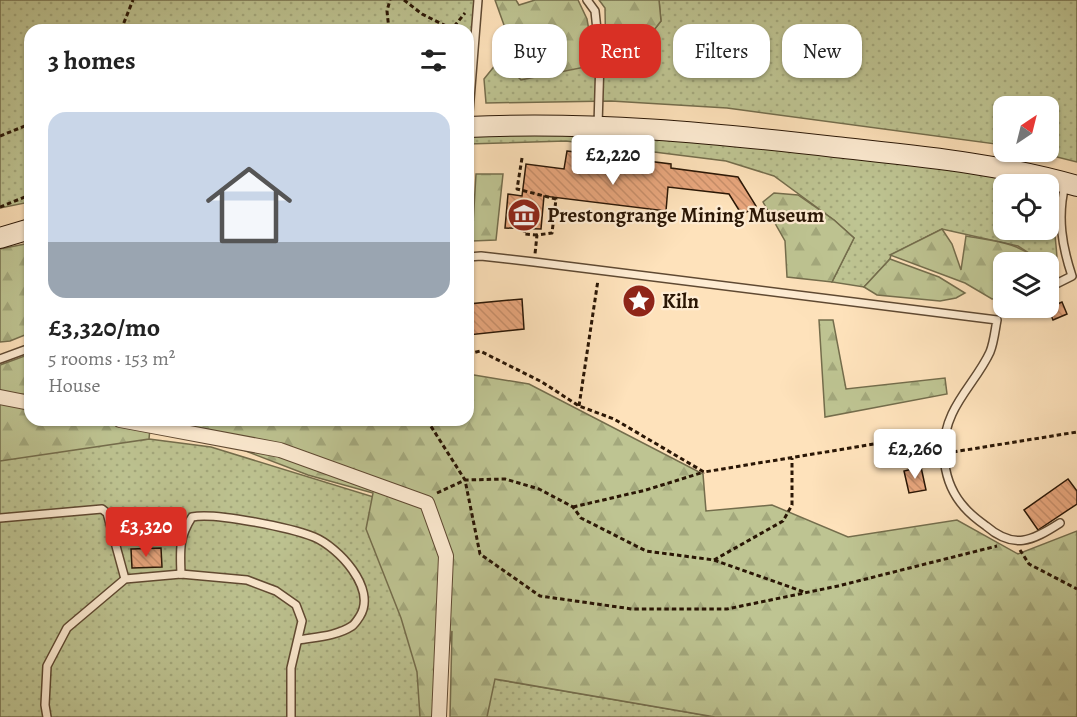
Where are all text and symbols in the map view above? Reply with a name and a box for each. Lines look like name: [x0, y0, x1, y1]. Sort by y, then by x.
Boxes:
chip: Buy: [492, 24, 567, 78]
chip: Rent: [579, 24, 661, 78]
chip: Filters: [673, 24, 770, 78]
chip: New: [782, 24, 862, 78]
text: 3 homes: [48, 43, 136, 78]
icon: filters: [417, 44, 450, 77]
north arrow: [993, 96, 1059, 162]
map controls: [993, 96, 1059, 318]
pin: £2,220: [564, 135, 662, 186]
text: £2,220: [586, 141, 640, 168]
icon: home: [195, 151, 303, 259]
button: locate: [993, 174, 1059, 240]
museum icon: Prestongrange Mining Museum: [506, 197, 542, 233]
place label: Prestongrange Mining Museum: [547, 201, 825, 229]
button: layers: [993, 252, 1059, 318]
place icon: Kiln: [621, 283, 657, 319]
place label: Kiln: [662, 287, 699, 315]
text: £3,320/mo: [48, 310, 160, 345]
text: 5 rooms · 153 m²: [48, 345, 175, 372]
text: House: [48, 372, 100, 399]
pin: £2,260: [866, 429, 964, 480]
text: £2,260: [888, 435, 942, 462]
pin: £3,320: [97, 507, 195, 558]
text: £3,320: [120, 513, 172, 540]

